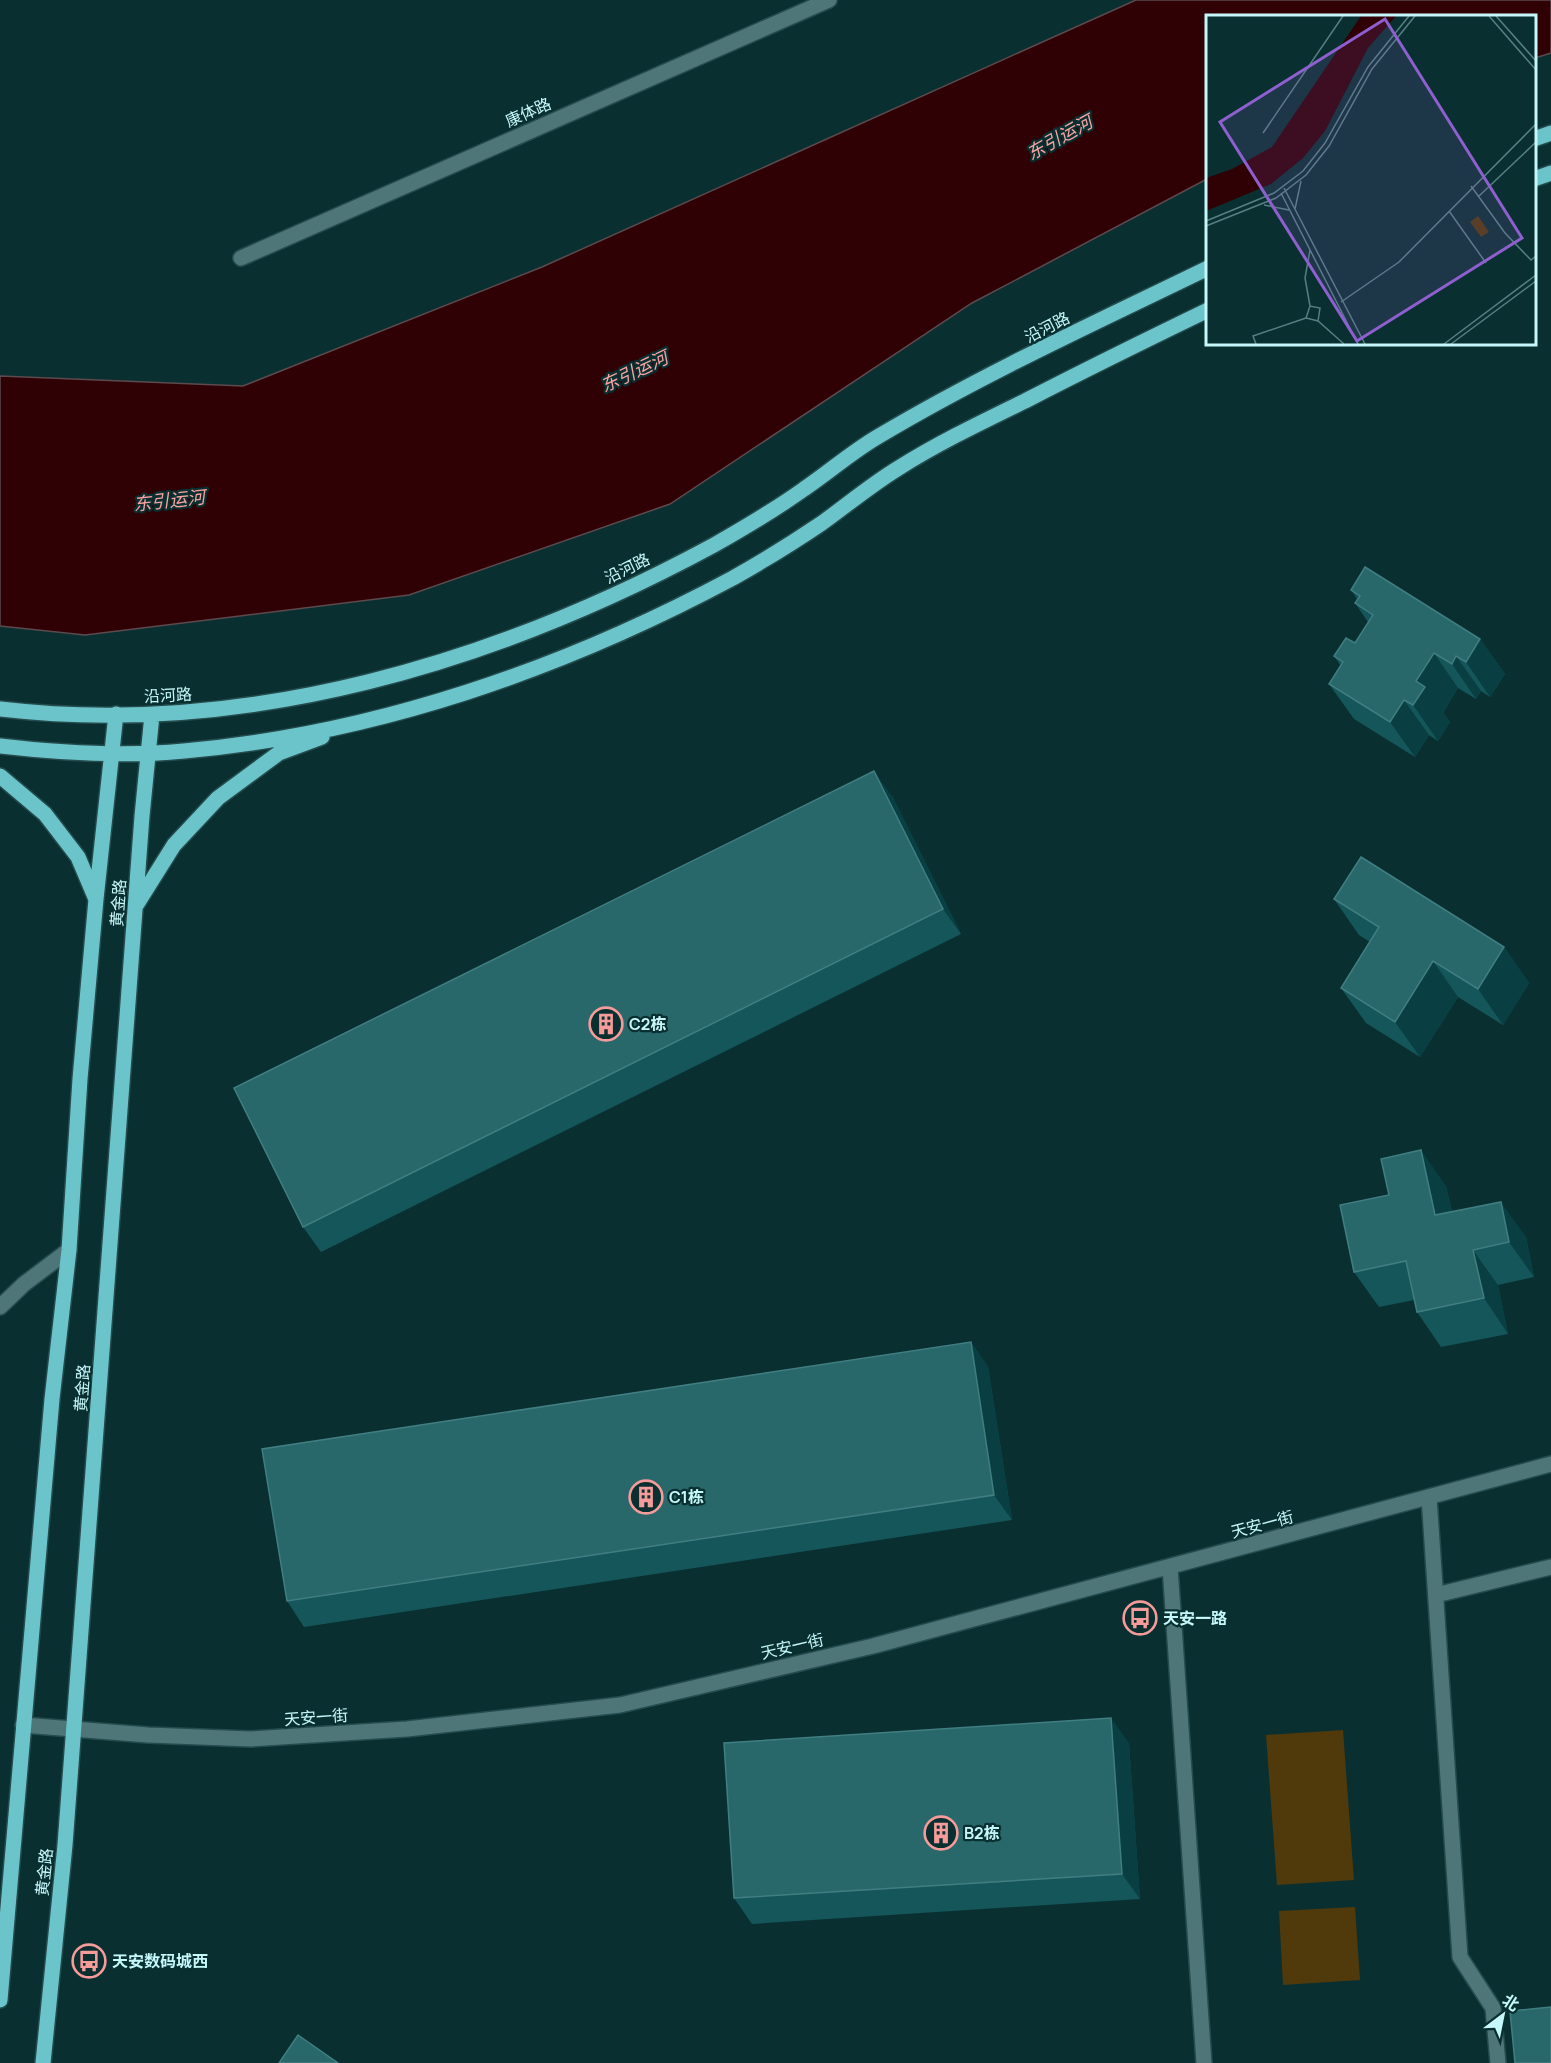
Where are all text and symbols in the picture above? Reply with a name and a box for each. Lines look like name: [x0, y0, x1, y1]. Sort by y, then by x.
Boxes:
inset map: [1206, 15, 1536, 345]
street label: 康体路: [502, 92, 554, 132]
water label: 东引运河: [1022, 108, 1099, 165]
street label: 沿河路: [1021, 306, 1073, 348]
water label: 东引运河: [596, 344, 674, 397]
water label: 东引运河: [132, 484, 209, 516]
street label: 沿河路: [601, 548, 653, 588]
street label: 沿河路: [143, 683, 193, 707]
street label: 黄金路: [105, 878, 131, 928]
building icon: C2栋: [588, 1006, 624, 1042]
place label: C2栋: [629, 1013, 666, 1035]
street label: 黄金路: [69, 1363, 95, 1413]
building icon: C1栋: [628, 1479, 664, 1515]
place label: C1栋: [669, 1486, 704, 1508]
street label: 天安一街: [1228, 1505, 1296, 1543]
bus stop icon: 天安一路: [1122, 1600, 1158, 1636]
place label: 天安一路: [1163, 1607, 1227, 1629]
street label: 天安一街: [758, 1628, 826, 1664]
street label: 天安一街: [283, 1704, 349, 1730]
building icon: B2栋: [923, 1815, 959, 1851]
place label: B2栋: [964, 1822, 1000, 1844]
street label: 黄金路: [31, 1847, 57, 1897]
bus stop icon: 天安数码城西: [71, 1943, 107, 1979]
place label: 天安数码城西: [112, 1950, 208, 1972]
north arrow: [1473, 1985, 1533, 2045]
text: 北: [1498, 1989, 1524, 2016]

